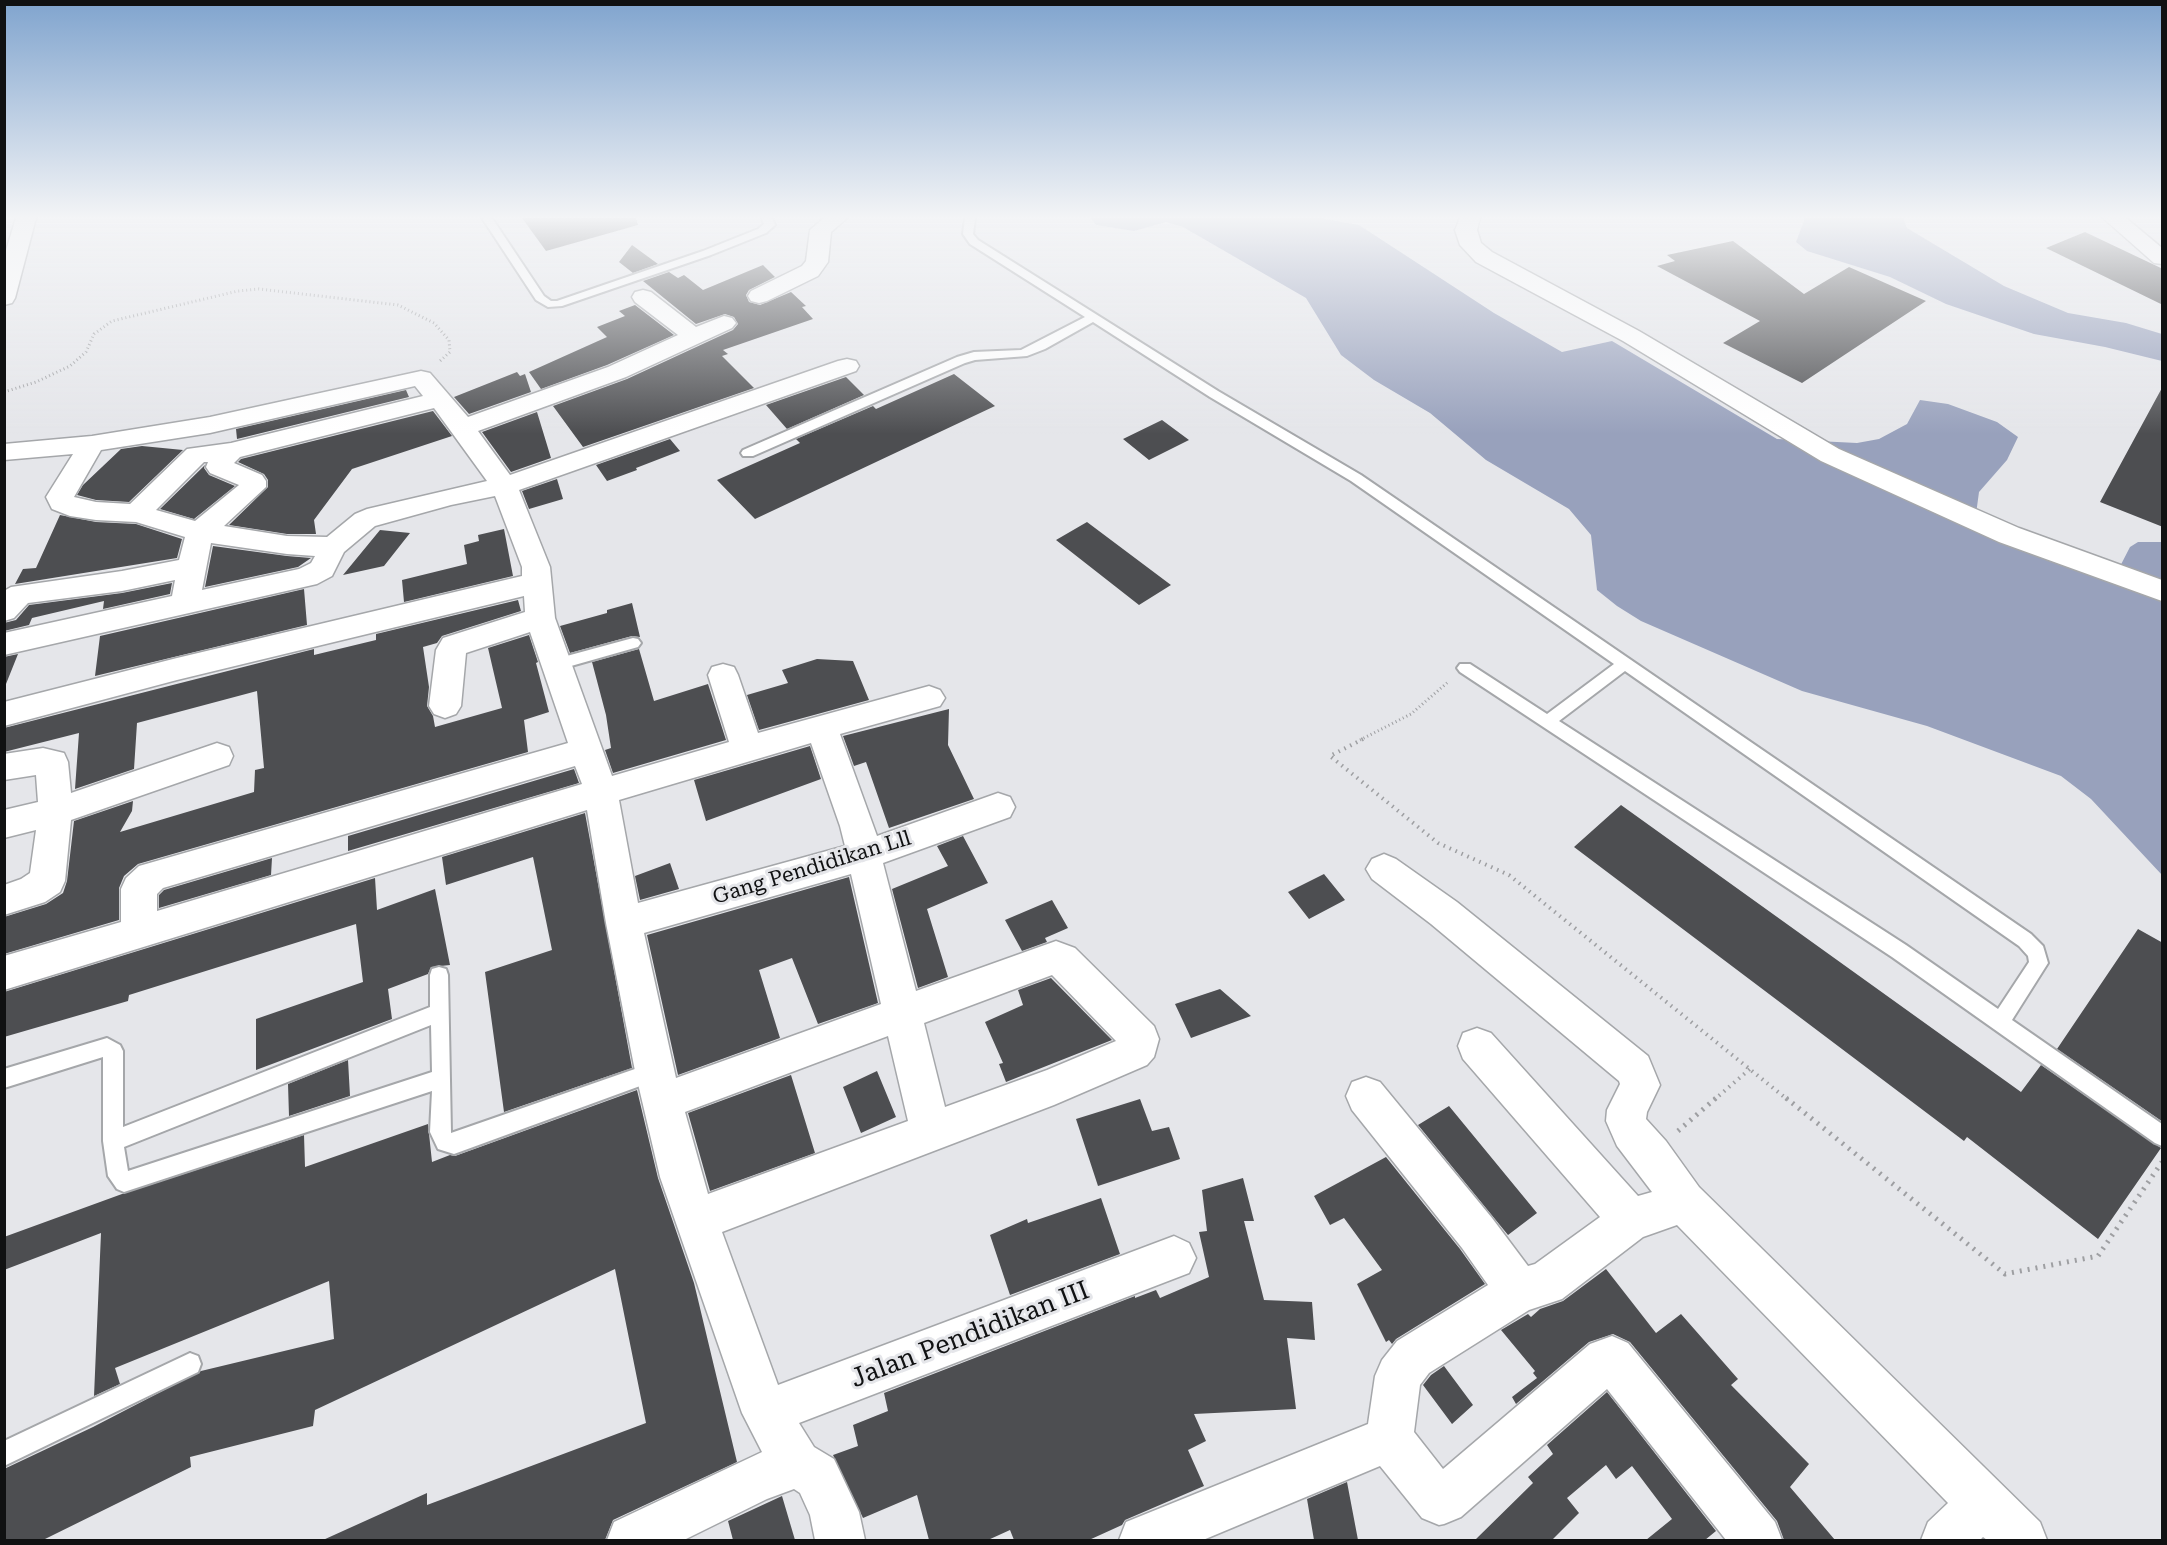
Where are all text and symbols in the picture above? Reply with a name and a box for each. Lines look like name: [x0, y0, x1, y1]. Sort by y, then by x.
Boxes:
street label: Gang Pendidikan Lll: [710, 826, 914, 910]
street label: Jalan Pendidikan III: [846, 1275, 1094, 1395]

